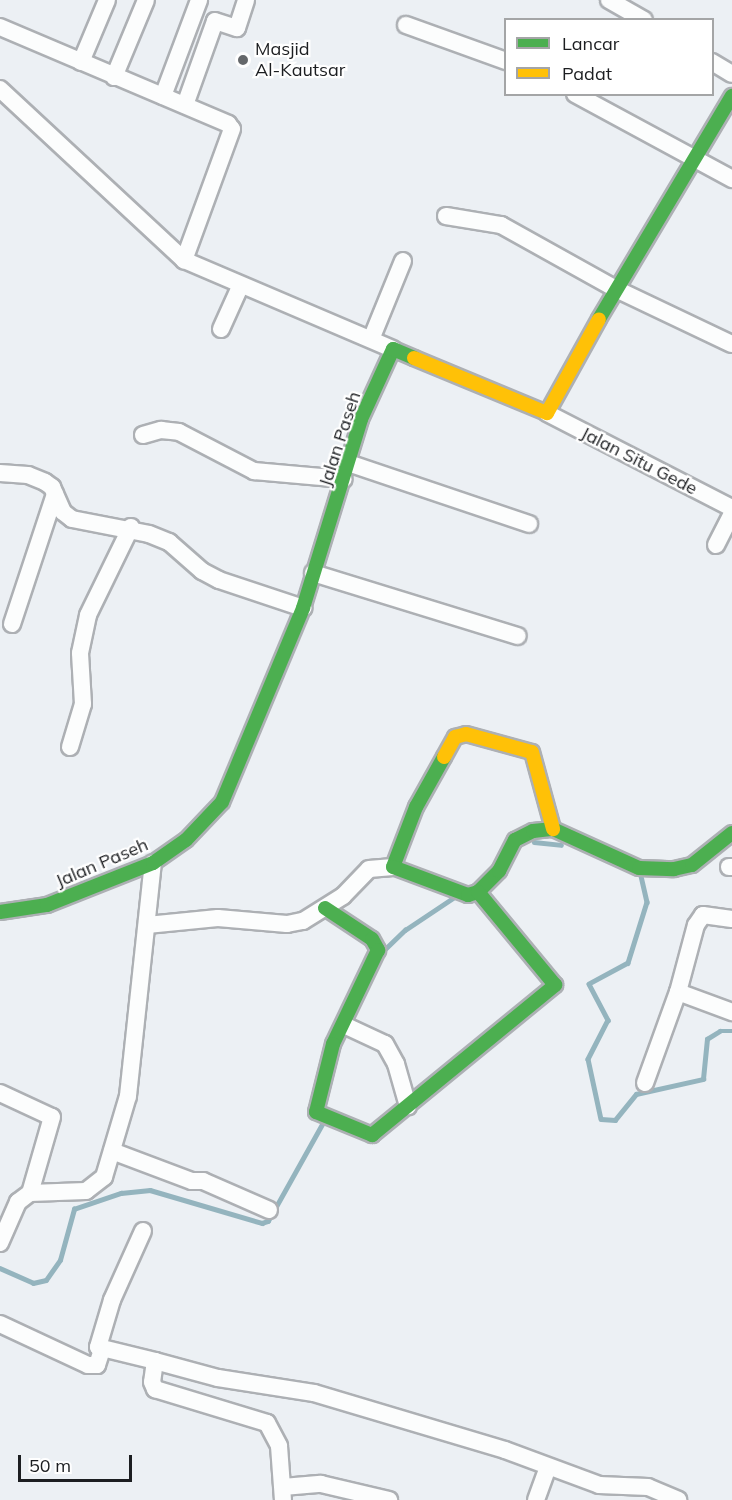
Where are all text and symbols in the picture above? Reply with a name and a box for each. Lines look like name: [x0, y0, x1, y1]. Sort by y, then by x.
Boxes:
legend: [504, 18, 714, 96]
text: Lancar: [562, 32, 619, 55]
place label: Masjid Al-Kautsar: [255, 39, 345, 82]
marker: Masjid Al-Kautsar: [236, 53, 250, 67]
text: Padat: [562, 62, 612, 85]
street label: Jalan Paseh: [315, 389, 365, 489]
street label: Jalan Situ Gede: [577, 422, 701, 500]
street label: Jalan Paseh: [52, 834, 152, 892]
scale bar: [21, 1443, 135, 1481]
text: 50 m: [29, 1454, 71, 1477]

